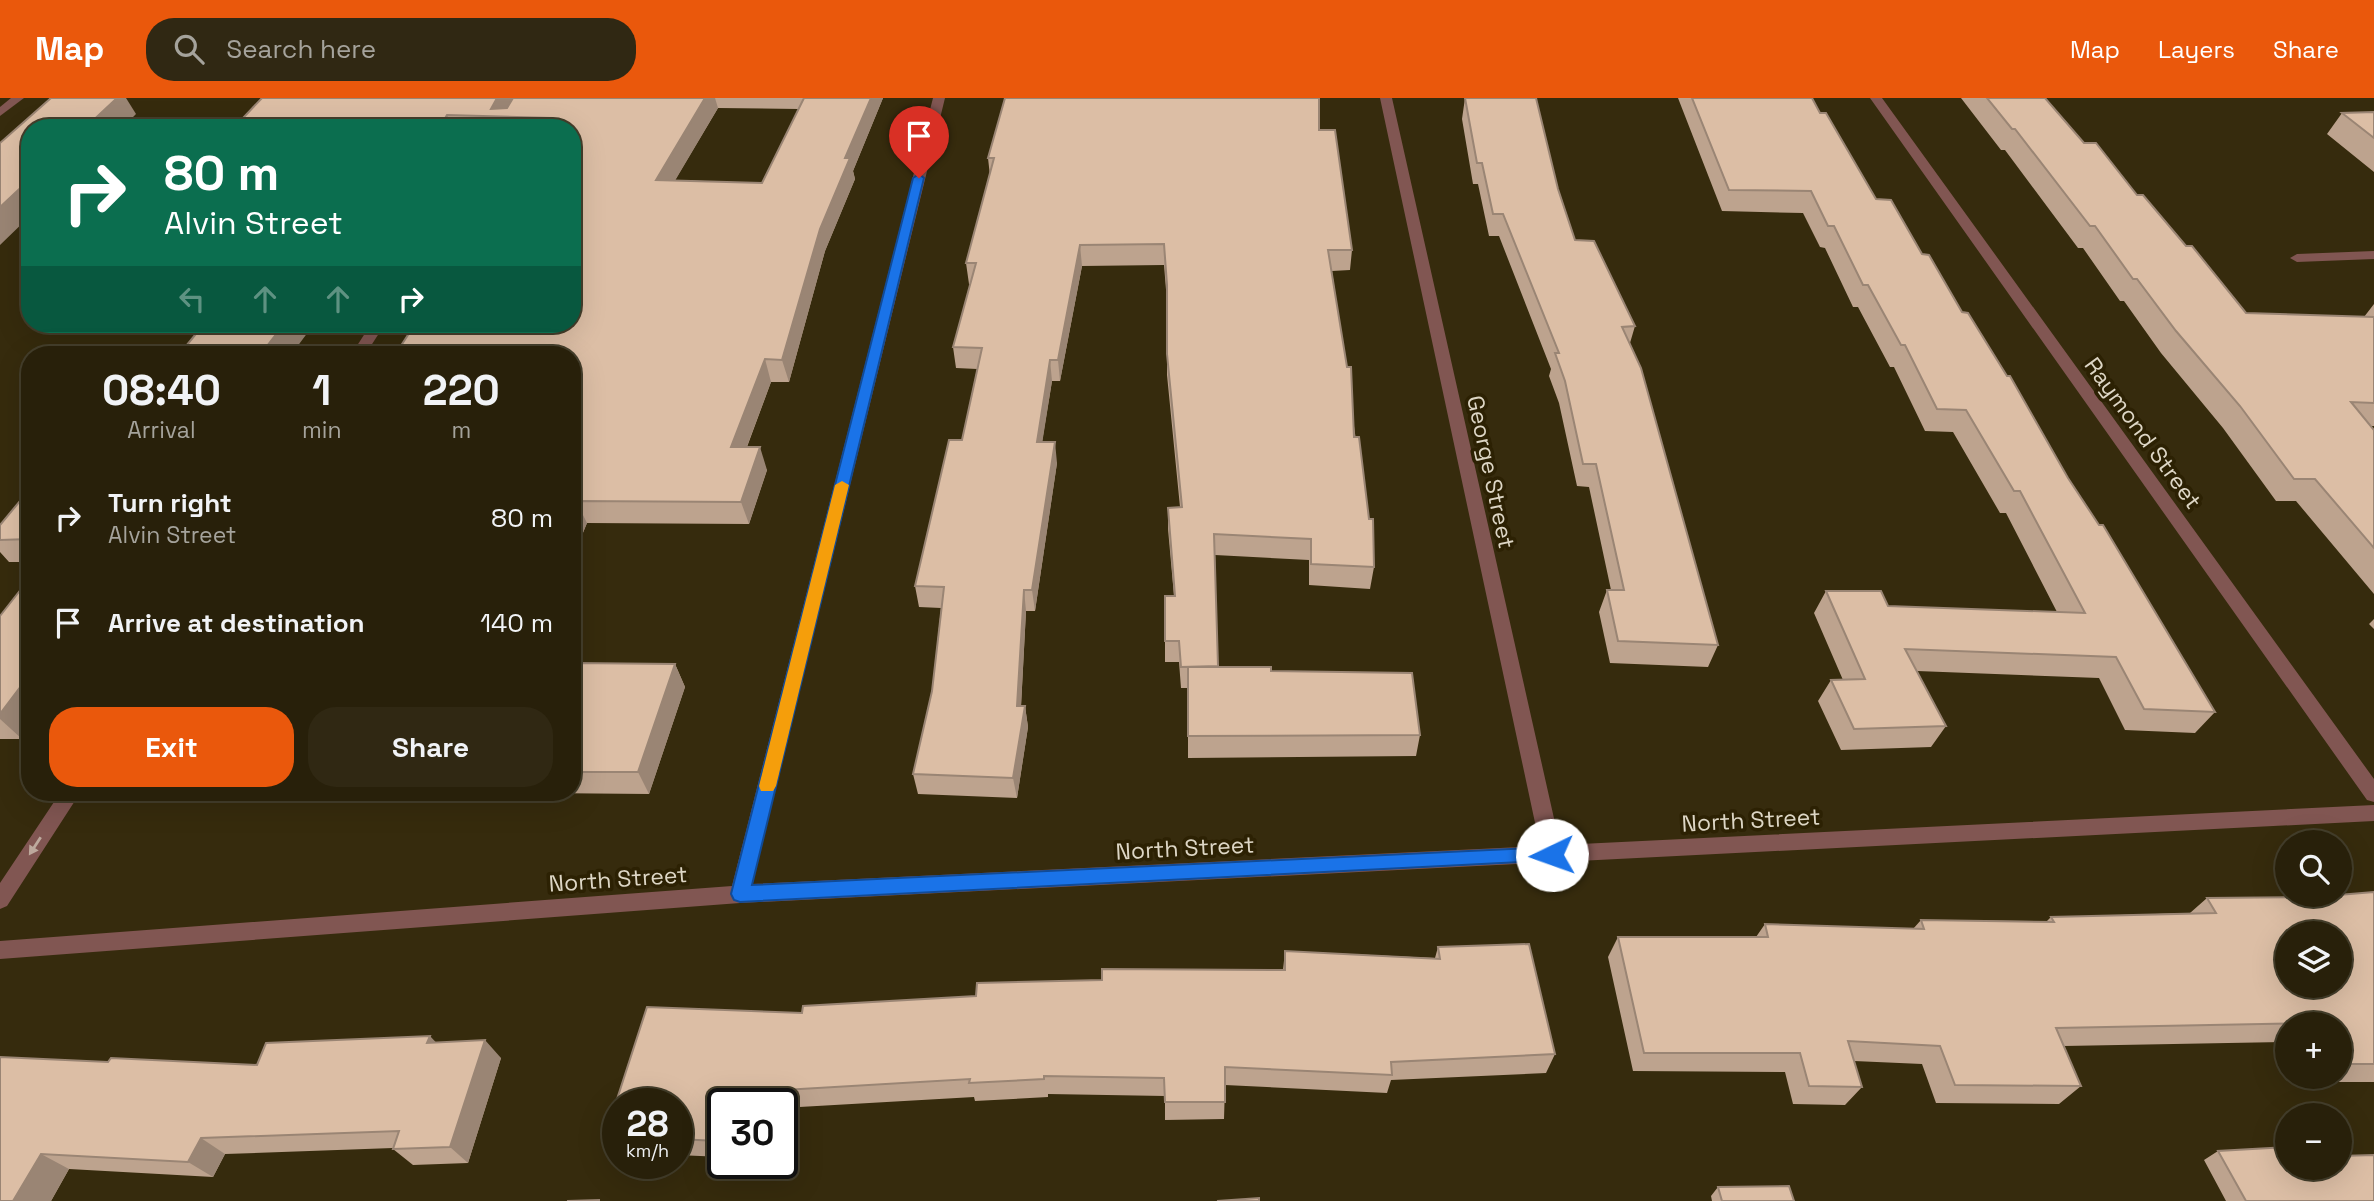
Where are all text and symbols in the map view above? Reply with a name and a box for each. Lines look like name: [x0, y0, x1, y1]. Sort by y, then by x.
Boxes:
search box: [146, 18, 636, 81]
text: Map: [35, 28, 104, 70]
icon: search: [170, 30, 208, 68]
text: Search here: [226, 32, 376, 66]
text: Map: [2070, 34, 2120, 65]
text: Layers: [2158, 34, 2235, 65]
text: Share: [2273, 34, 2339, 65]
pin: [889, 106, 949, 178]
icon: arrive: [900, 117, 938, 155]
text: 80 m: [164, 142, 279, 204]
icon: right: [49, 147, 140, 238]
text: Alvin Street: [164, 203, 343, 243]
icon: left: [173, 280, 211, 318]
icon: ahead: [246, 280, 284, 318]
icon: ahead: [319, 280, 357, 318]
icon: right: [392, 280, 430, 318]
street label: Raymond Street: [2078, 351, 2208, 515]
text: 08:40: [102, 364, 221, 417]
text: 1: [312, 364, 331, 417]
text: 220: [423, 364, 500, 417]
street label: George Street: [1460, 393, 1522, 551]
text: Arrival: [127, 415, 196, 445]
text: min: [302, 415, 342, 445]
text: m: [451, 415, 471, 445]
text: Turn right: [108, 486, 232, 520]
icon: right: [49, 499, 87, 537]
text: 80 m: [491, 501, 553, 535]
text: Alvin Street: [108, 520, 236, 550]
icon: arrive: [49, 604, 87, 642]
text: Arrive at destination: [108, 606, 365, 640]
text: 140 m: [480, 606, 553, 640]
button: Exit: [49, 707, 294, 787]
button: Share: [308, 707, 553, 787]
street label: North Street: [1681, 801, 1821, 839]
position arrow: [1515, 818, 1589, 892]
street label: North Street: [1115, 829, 1255, 867]
map controls: [2275, 830, 2352, 1180]
button: search: [2275, 830, 2352, 907]
one-way arrow: [29, 837, 42, 856]
street label: North Street: [548, 859, 688, 899]
button: layers: [2275, 921, 2352, 998]
button: +: [2275, 1012, 2352, 1089]
speed limit sign: 30: [707, 1088, 798, 1179]
text: 28: [627, 1102, 668, 1146]
button: −: [2275, 1103, 2352, 1180]
text: km/h: [626, 1139, 669, 1162]

